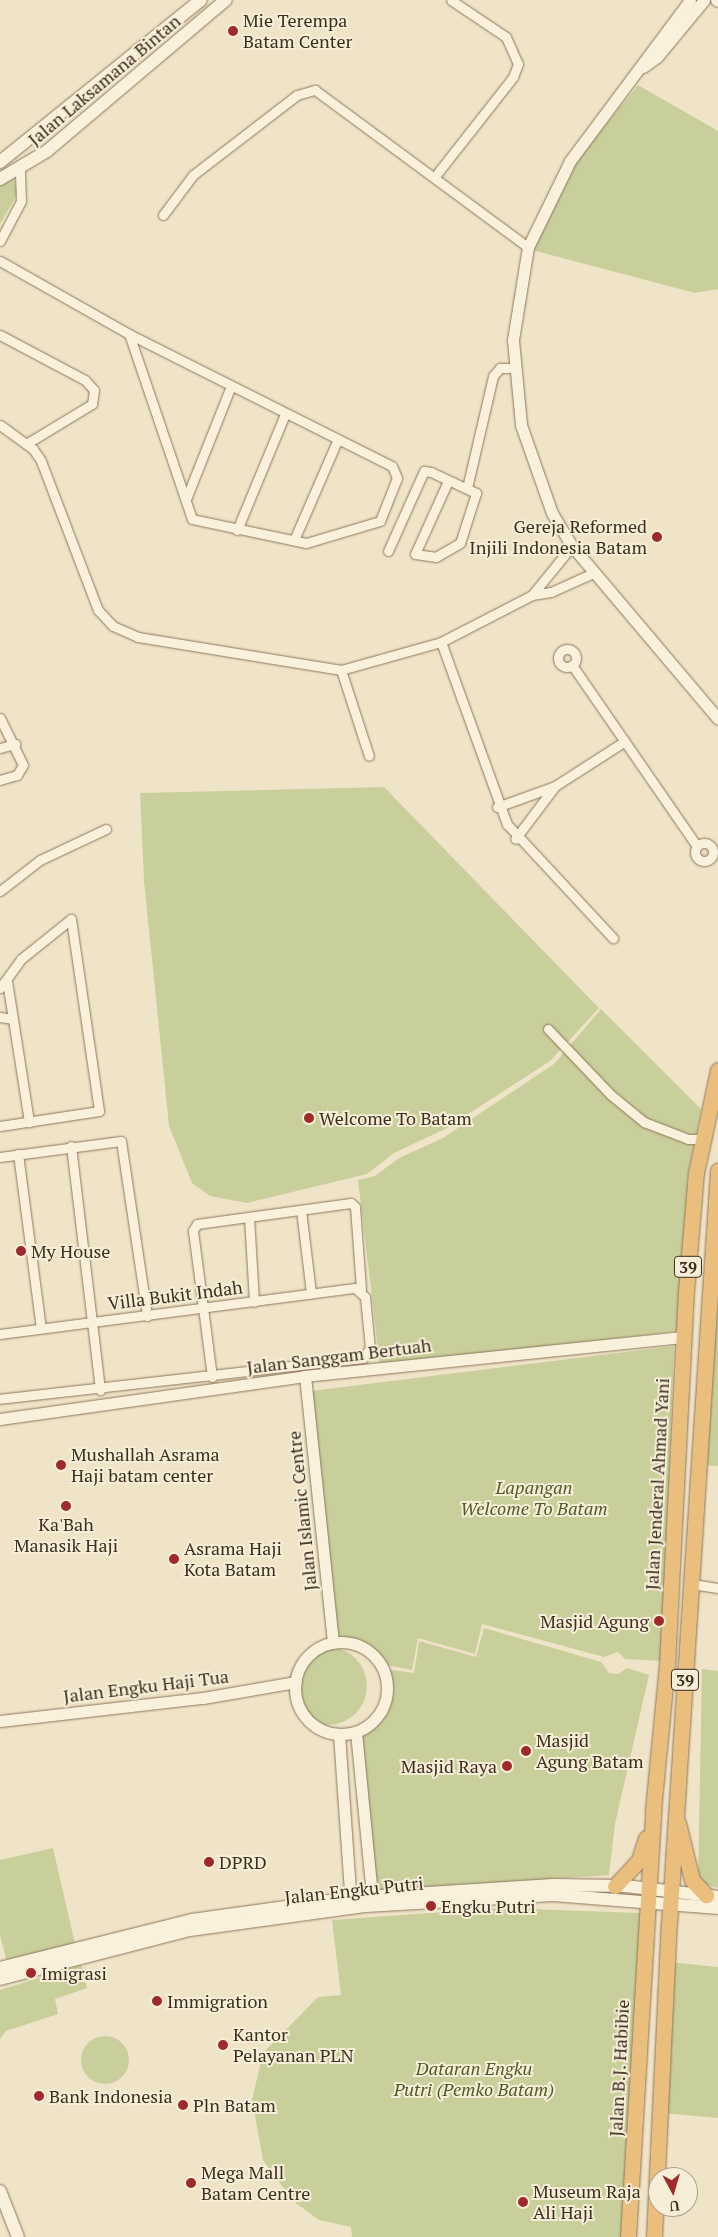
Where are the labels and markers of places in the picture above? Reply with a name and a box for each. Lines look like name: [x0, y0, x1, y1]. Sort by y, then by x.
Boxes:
place label: Mie Terempa Batam Center: [243, 10, 352, 52]
marker: Mie Terempa Batam Center: [227, 25, 239, 37]
place label: Gereja Reformed Injili Indonesia Batam: [469, 516, 647, 558]
marker: Gereja Reformed Injili Indonesia Batam: [651, 531, 663, 543]
place label: Welcome To Batam: [319, 1107, 472, 1129]
marker: Welcome To Batam: [303, 1112, 315, 1124]
place label: My House: [31, 1240, 110, 1262]
marker: My House: [15, 1245, 27, 1257]
place label: Mushallah Asrama Haji batam center: [71, 1444, 220, 1486]
marker: Mushallah Asrama Haji batam center: [55, 1459, 67, 1471]
marker: Ka'Bah Manasik Haji: [60, 1500, 72, 1512]
place label: Ka'Bah Manasik Haji: [14, 1514, 118, 1556]
place label: Asrama Haji Kota Batam: [184, 1538, 282, 1580]
marker: Asrama Haji Kota Batam: [168, 1553, 180, 1565]
place label: Masjid Agung: [540, 1610, 649, 1632]
marker: Masjid Agung: [653, 1615, 665, 1627]
place label: Masjid Agung Batam: [536, 1730, 643, 1772]
marker: Masjid Agung Batam: [520, 1745, 532, 1757]
place label: Masjid Raya: [401, 1755, 497, 1777]
marker: Masjid Raya: [501, 1760, 513, 1772]
place label: DPRD: [219, 1851, 267, 1873]
marker: DPRD: [203, 1856, 215, 1868]
place label: Engku Putri: [441, 1895, 536, 1917]
marker: Engku Putri: [425, 1900, 437, 1912]
place label: Imigrasi: [41, 1962, 107, 1984]
marker: Imigrasi: [25, 1967, 37, 1979]
place label: Immigration: [167, 1990, 268, 2012]
marker: Immigration: [151, 1995, 163, 2007]
place label: Kantor Pelayanan PLN: [233, 2024, 354, 2066]
marker: Kantor Pelayanan PLN: [217, 2039, 229, 2051]
place label: Bank Indonesia: [49, 2085, 173, 2107]
marker: Bank Indonesia: [33, 2090, 45, 2102]
place label: Pln Batam: [193, 2094, 276, 2116]
marker: Pln Batam: [177, 2099, 189, 2111]
place label: Mega Mall Batam Centre: [201, 2162, 310, 2204]
marker: Mega Mall Batam Centre: [185, 2177, 197, 2189]
place label: Museum Raja Ali Haji: [533, 2181, 641, 2224]
marker: Museum Raja Ali Haji: [517, 2196, 529, 2208]

